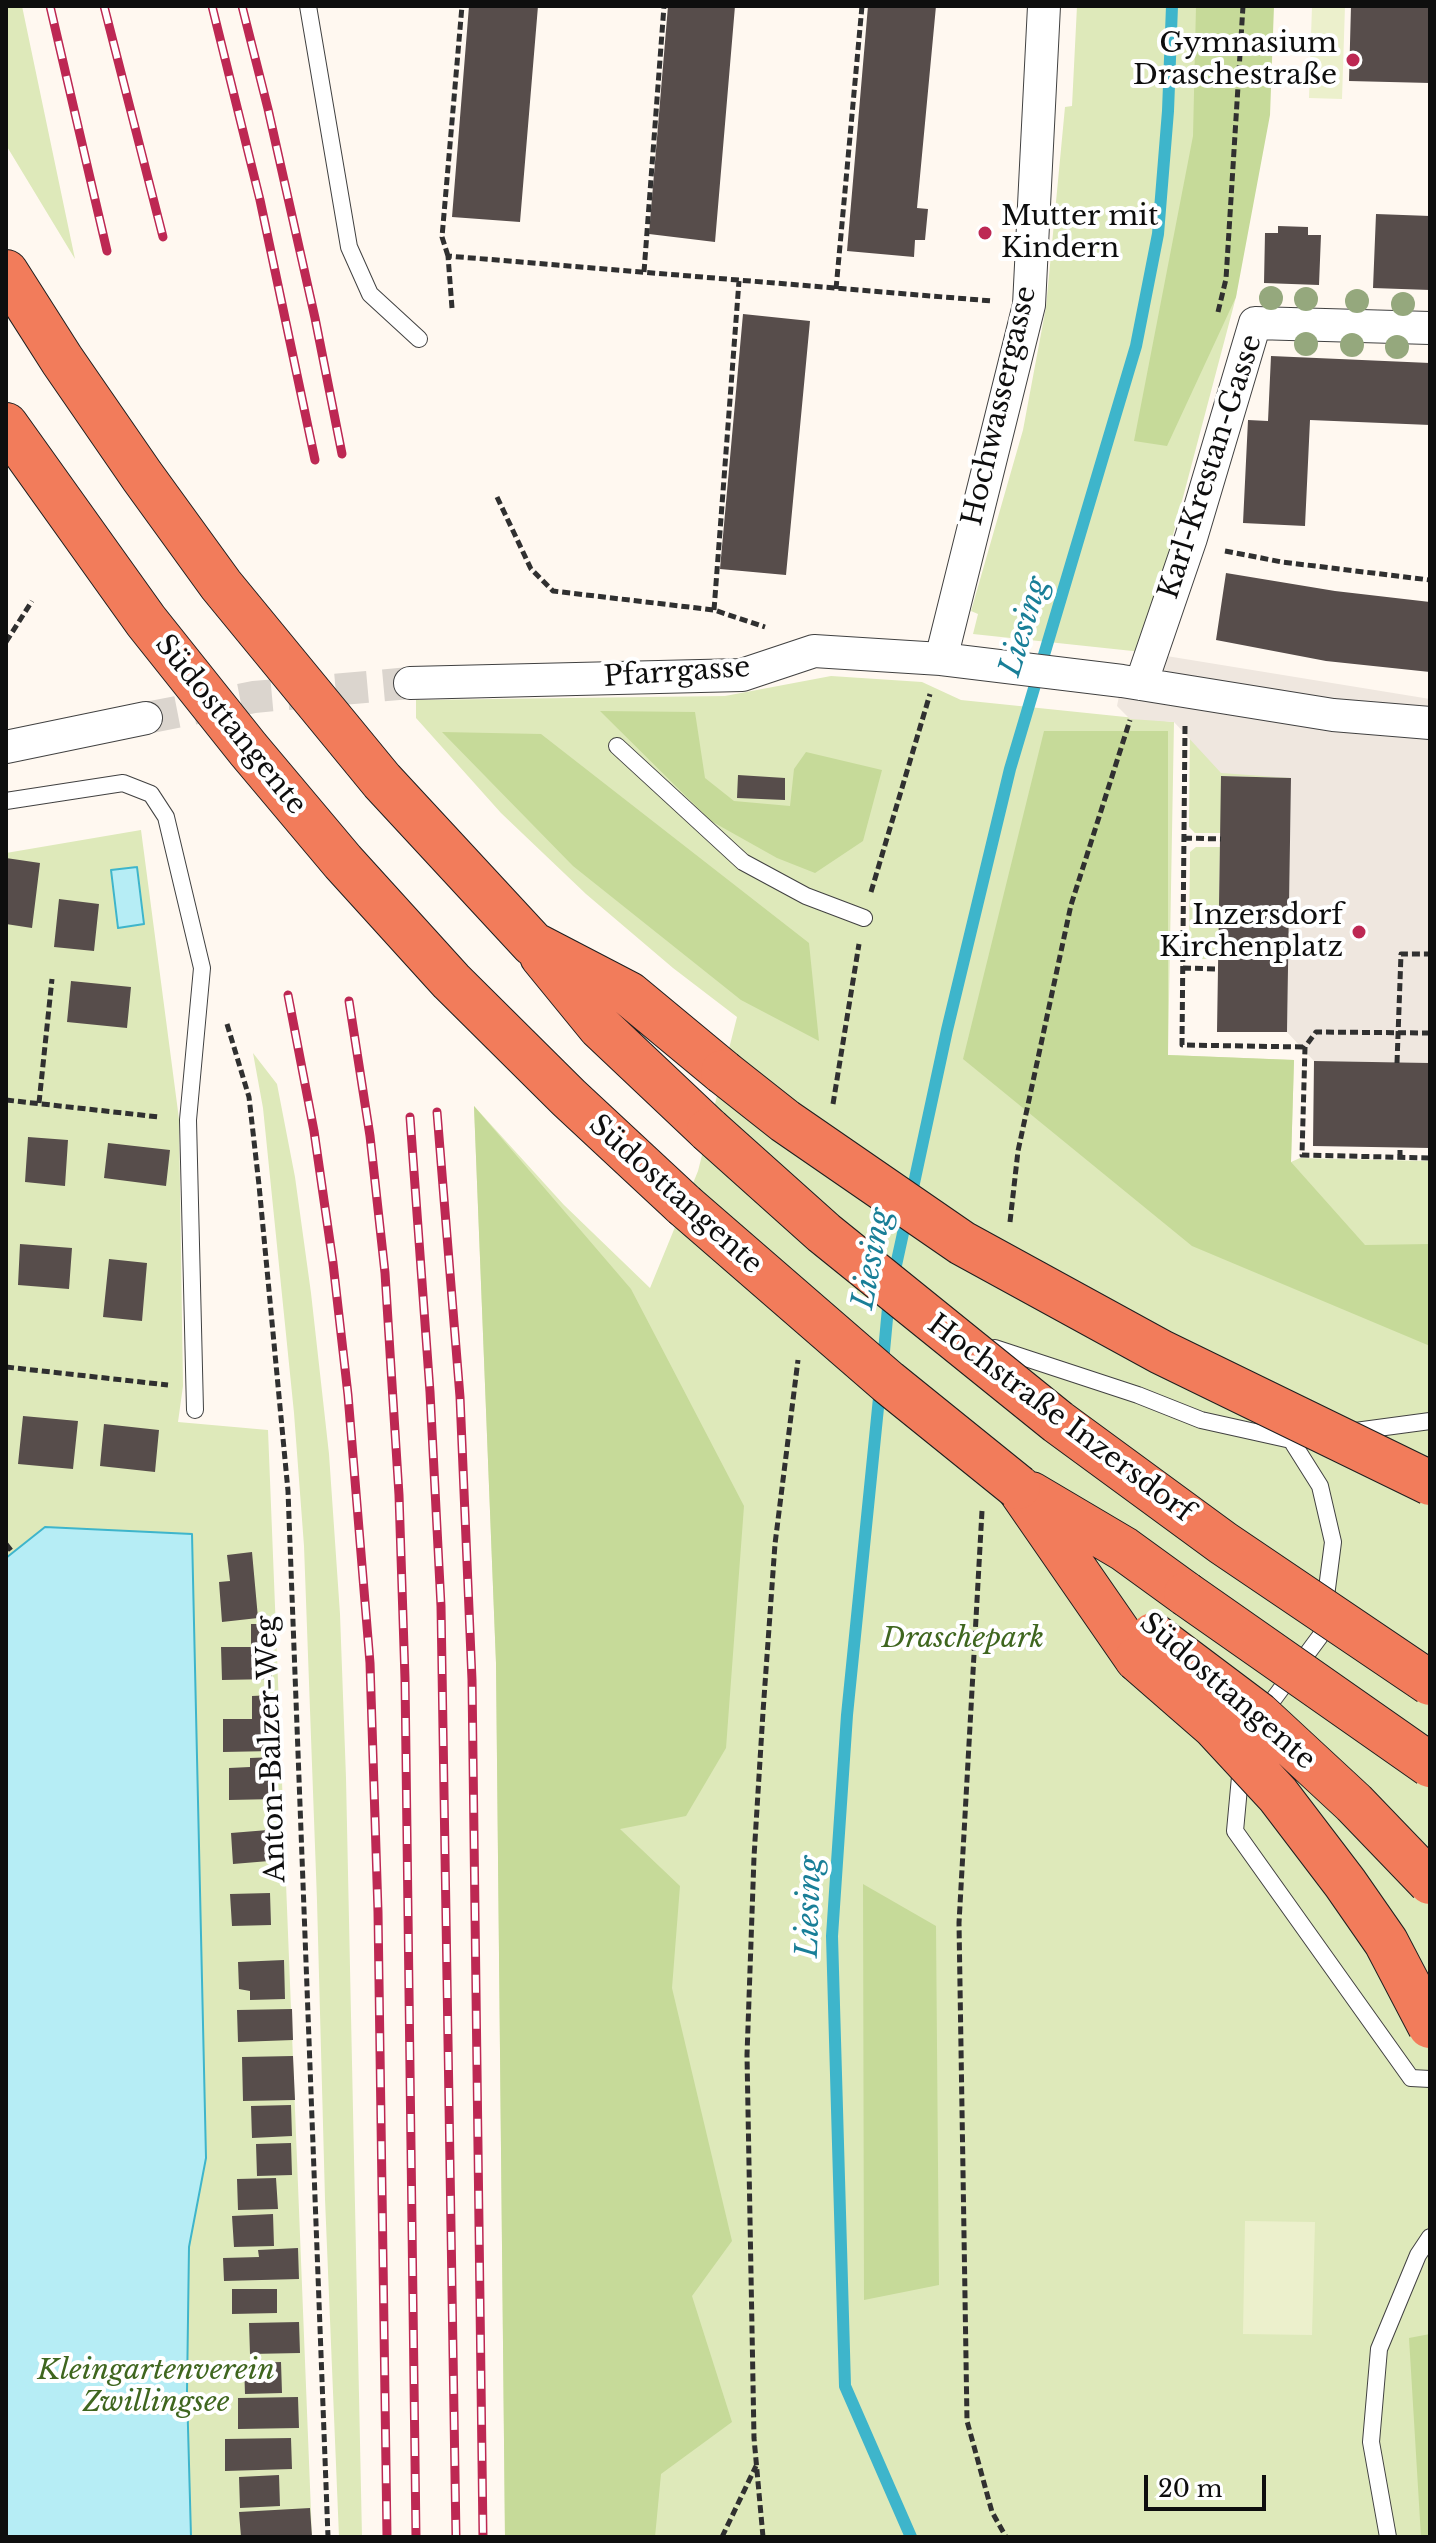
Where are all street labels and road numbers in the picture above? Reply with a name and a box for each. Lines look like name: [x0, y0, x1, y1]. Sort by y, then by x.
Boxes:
street label: Hochwassergasse: [956, 283, 1044, 529]
street label: Karl-Krestan-Gasse: [1152, 331, 1270, 603]
street label: Südosttangente: [147, 628, 313, 822]
street label: Pfarrgasse: [603, 651, 751, 695]
street label: Südosttangente: [582, 1108, 768, 1282]
street label: Hochstraße Inzersdorf: [921, 1308, 1199, 1530]
street label: Südosttangente: [1132, 1607, 1322, 1777]
street label: Anton-Balzer-Weg: [251, 1615, 293, 1883]

